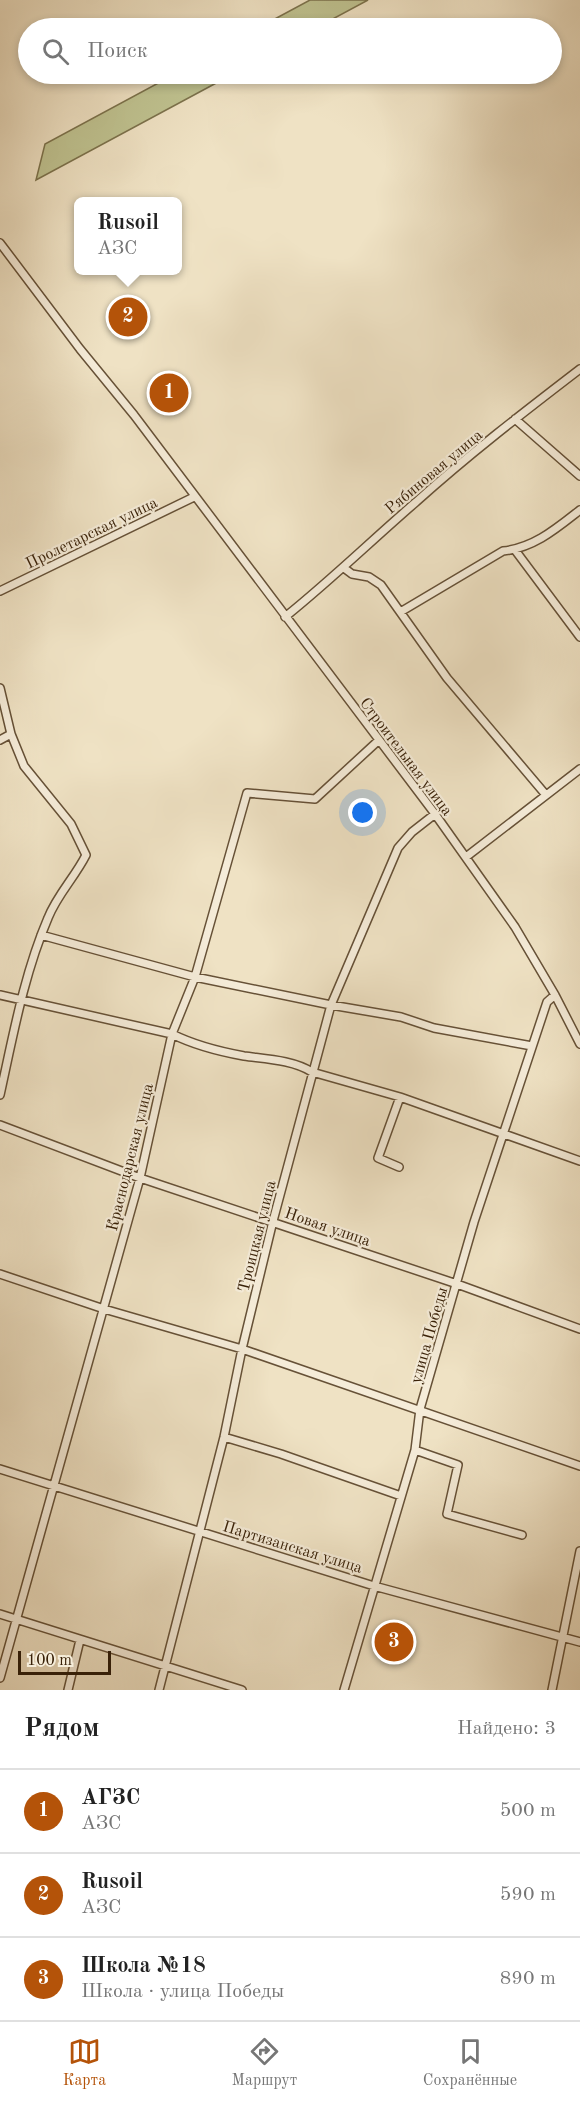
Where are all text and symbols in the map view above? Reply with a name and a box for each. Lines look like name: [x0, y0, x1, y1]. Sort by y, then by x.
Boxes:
search box: [18, 18, 562, 84]
icon: search: [39, 35, 72, 68]
text: Поиск: [87, 40, 148, 62]
popup: [74, 197, 182, 275]
text: Rusoil: [97, 212, 159, 234]
text: АЗС: [97, 239, 138, 259]
pin: 2: [108, 294, 148, 340]
pin: 1: [150, 370, 188, 416]
street label: Рябиновая улица: [383, 427, 486, 518]
street label: Пролетарская улица: [23, 495, 160, 573]
street label: Строительная улица: [356, 695, 455, 819]
your location: [348, 798, 377, 827]
street label: Краснодарская улица: [105, 1082, 157, 1233]
street label: Троицкая улица: [236, 1179, 280, 1294]
street label: Новая улица: [282, 1206, 373, 1250]
street label: улица Победы: [408, 1285, 451, 1386]
street label: Партизанская улица: [221, 1519, 364, 1577]
pin: 3: [374, 1620, 414, 1664]
scale bar: [18, 1648, 111, 1676]
text: 100 m: [27, 1653, 72, 1669]
text: Рядом: [24, 1716, 99, 1742]
text: Найдено: 3: [457, 1719, 556, 1739]
text: АГЗС: [81, 1787, 140, 1809]
text: 1: [38, 1801, 49, 1821]
text: 500 m: [500, 1801, 556, 1821]
text: АЗС: [81, 1814, 122, 1834]
text: Rusoil: [81, 1871, 143, 1893]
text: 2: [38, 1885, 49, 1905]
text: 590 m: [500, 1885, 556, 1905]
text: АЗС: [81, 1898, 122, 1918]
text: Школа №18: [81, 1955, 206, 1977]
text: 3: [38, 1969, 49, 1989]
text: 890 m: [500, 1969, 556, 1989]
text: Школа · улица Победы: [81, 1982, 284, 2002]
tab: Карта: [63, 2035, 106, 2091]
tab: Маршрут: [232, 2035, 297, 2091]
tab: Сохранённые: [423, 2035, 517, 2091]

